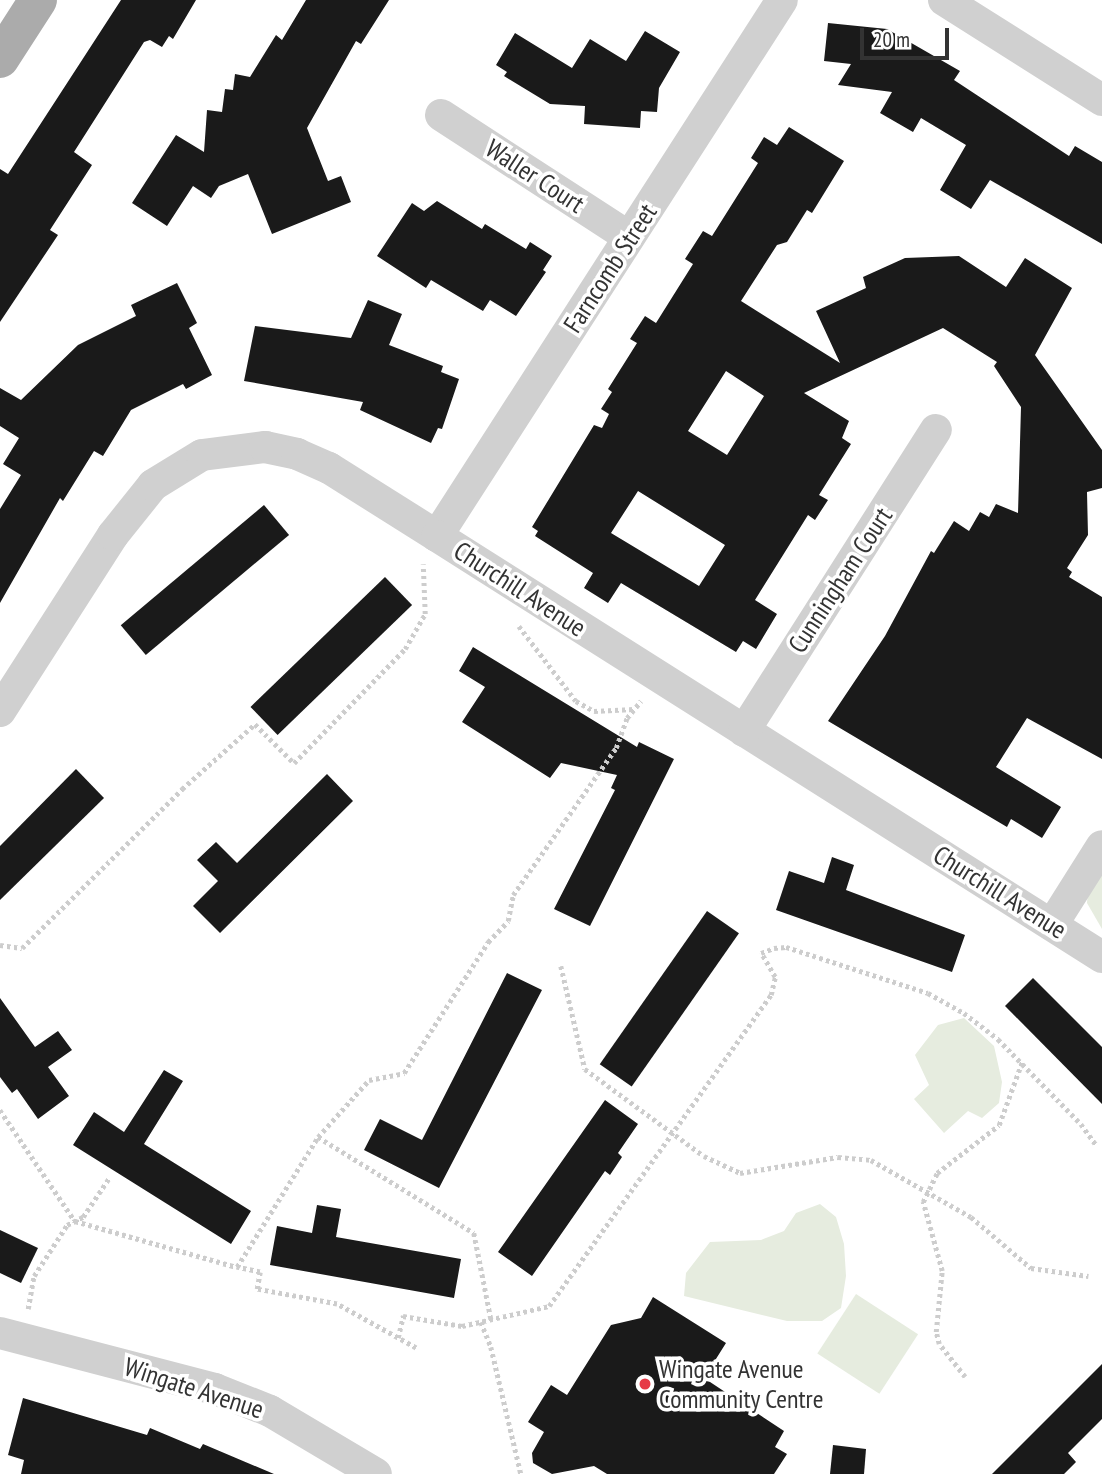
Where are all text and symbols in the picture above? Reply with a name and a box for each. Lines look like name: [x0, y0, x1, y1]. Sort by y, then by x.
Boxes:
scale bar: [864, 14, 953, 58]
text: 20 m: [873, 26, 910, 53]
street label: Waller Court: [480, 133, 590, 219]
street label: Farncomb Street: [557, 198, 663, 338]
street label: Cunningham Court: [781, 502, 899, 658]
street label: Churchill Avenue: [448, 535, 592, 643]
street label: Churchill Avenue: [928, 839, 1072, 945]
street label: Wingate Avenue: [120, 1351, 268, 1425]
place label: Wingate Avenue Community Centre: [659, 1353, 824, 1414]
marker: Wingate Avenue Community Centre: [637, 1376, 653, 1392]

